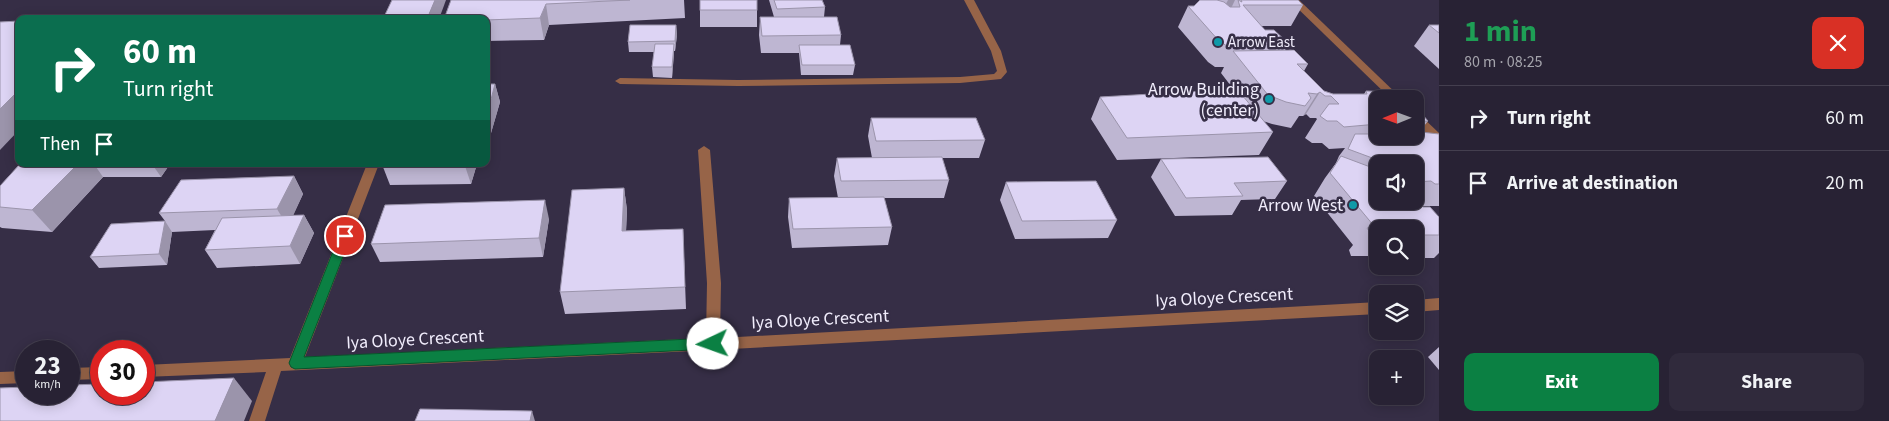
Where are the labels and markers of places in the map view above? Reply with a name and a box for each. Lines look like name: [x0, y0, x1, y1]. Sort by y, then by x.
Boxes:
place label: Arrow East: [1228, 32, 1295, 53]
marker: Arrow East: [1212, 36, 1224, 48]
place label: Arrow Building (center): [1148, 77, 1259, 123]
marker: Arrow Building (center): [1263, 93, 1275, 105]
place label: Arrow West: [1258, 193, 1343, 218]
marker: Arrow West: [1347, 199, 1359, 211]
pin: [324, 215, 366, 257]

